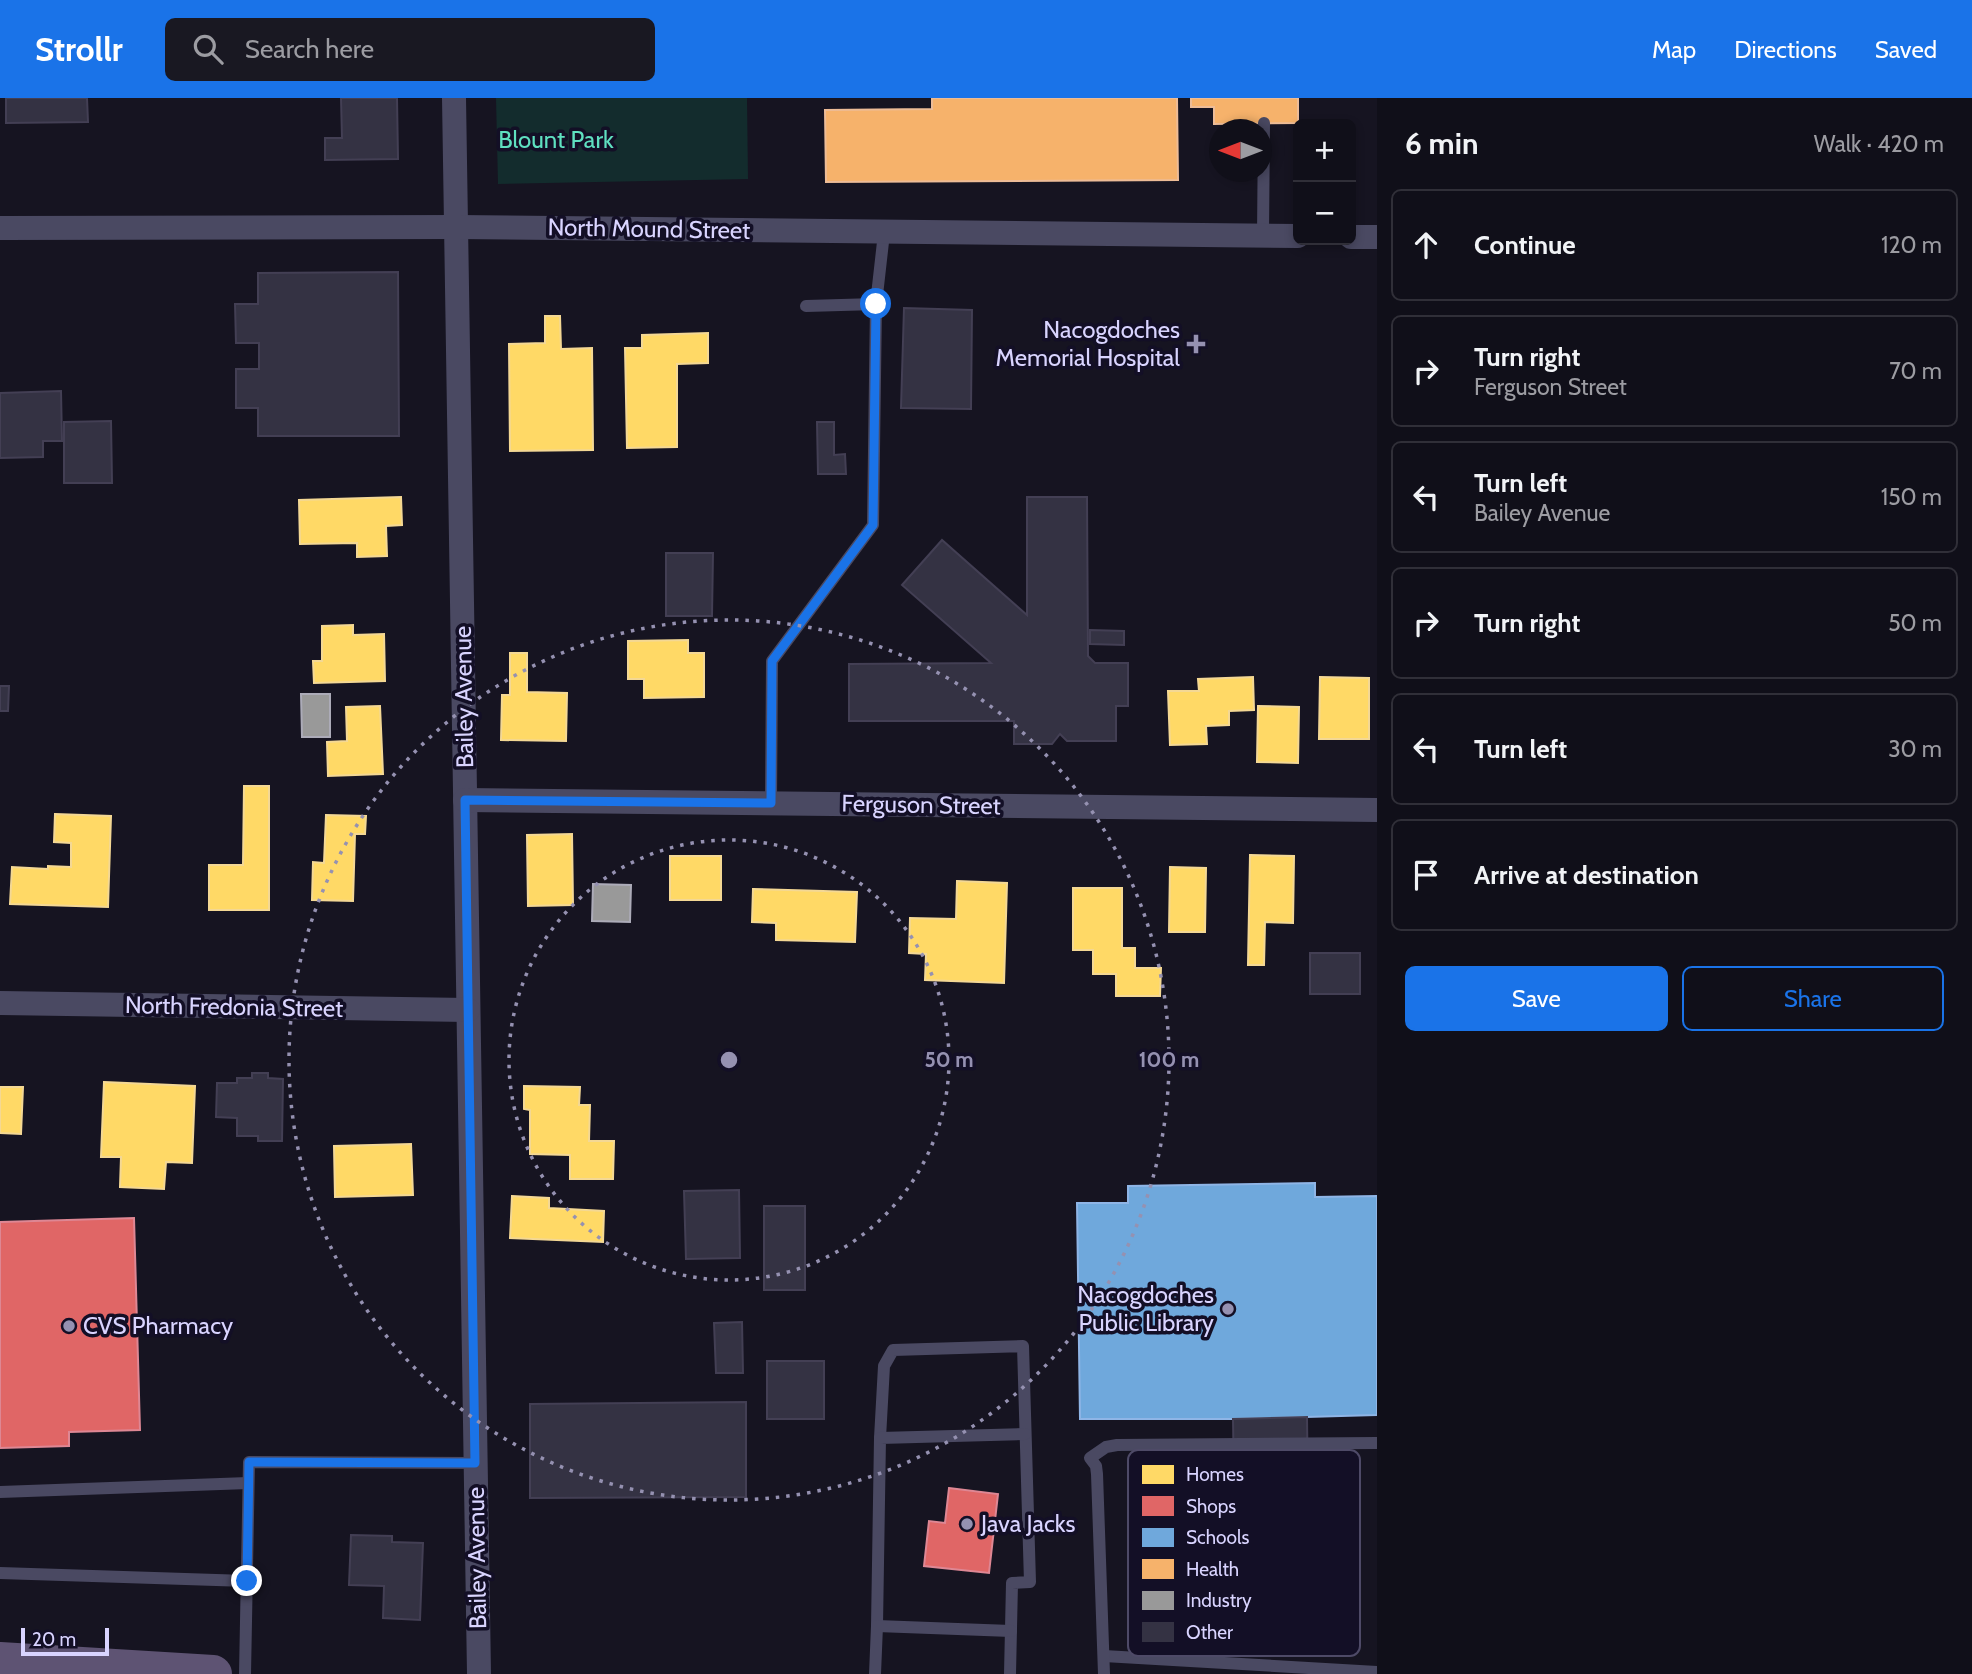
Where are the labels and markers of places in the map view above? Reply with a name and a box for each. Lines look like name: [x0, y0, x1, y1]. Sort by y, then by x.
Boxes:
place label: Nacogdoches Memorial Hospital: [996, 315, 1180, 372]
marker: Nacogdoches Memorial Hospital: [1186, 334, 1206, 354]
centre of rings: [717, 1048, 741, 1072]
place label: Nacogdoches Public Library: [1077, 1280, 1214, 1337]
marker: Nacogdoches Public Library: [1220, 1301, 1236, 1317]
place label: CVS Pharmacy: [83, 1311, 233, 1340]
marker: CVS Pharmacy: [61, 1318, 77, 1334]
place label: Java Jacks: [980, 1509, 1076, 1538]
marker: Java Jacks: [959, 1516, 975, 1532]

